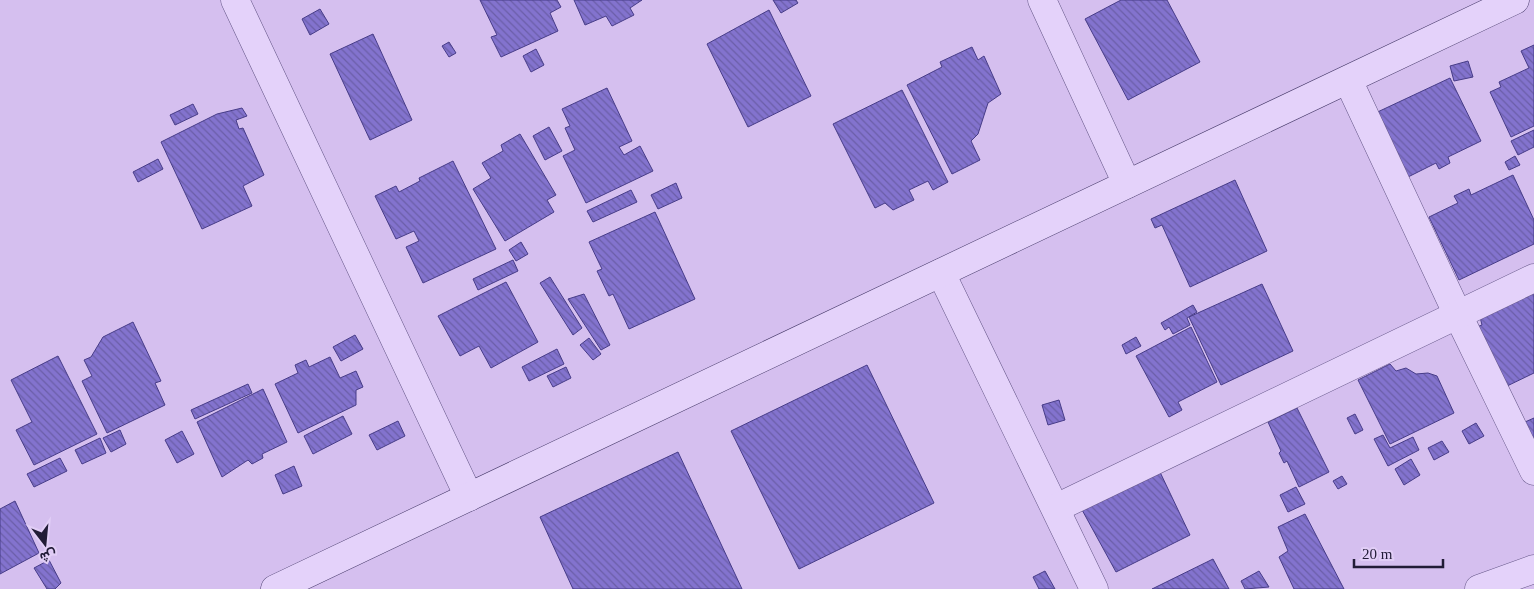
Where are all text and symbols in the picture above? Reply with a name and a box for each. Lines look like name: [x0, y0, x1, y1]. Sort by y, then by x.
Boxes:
north arrow: [20, 519, 70, 569]
scale bar: [1354, 536, 1443, 568]
text: ش: [38, 546, 59, 566]
text: 20 m: [1362, 546, 1393, 562]

